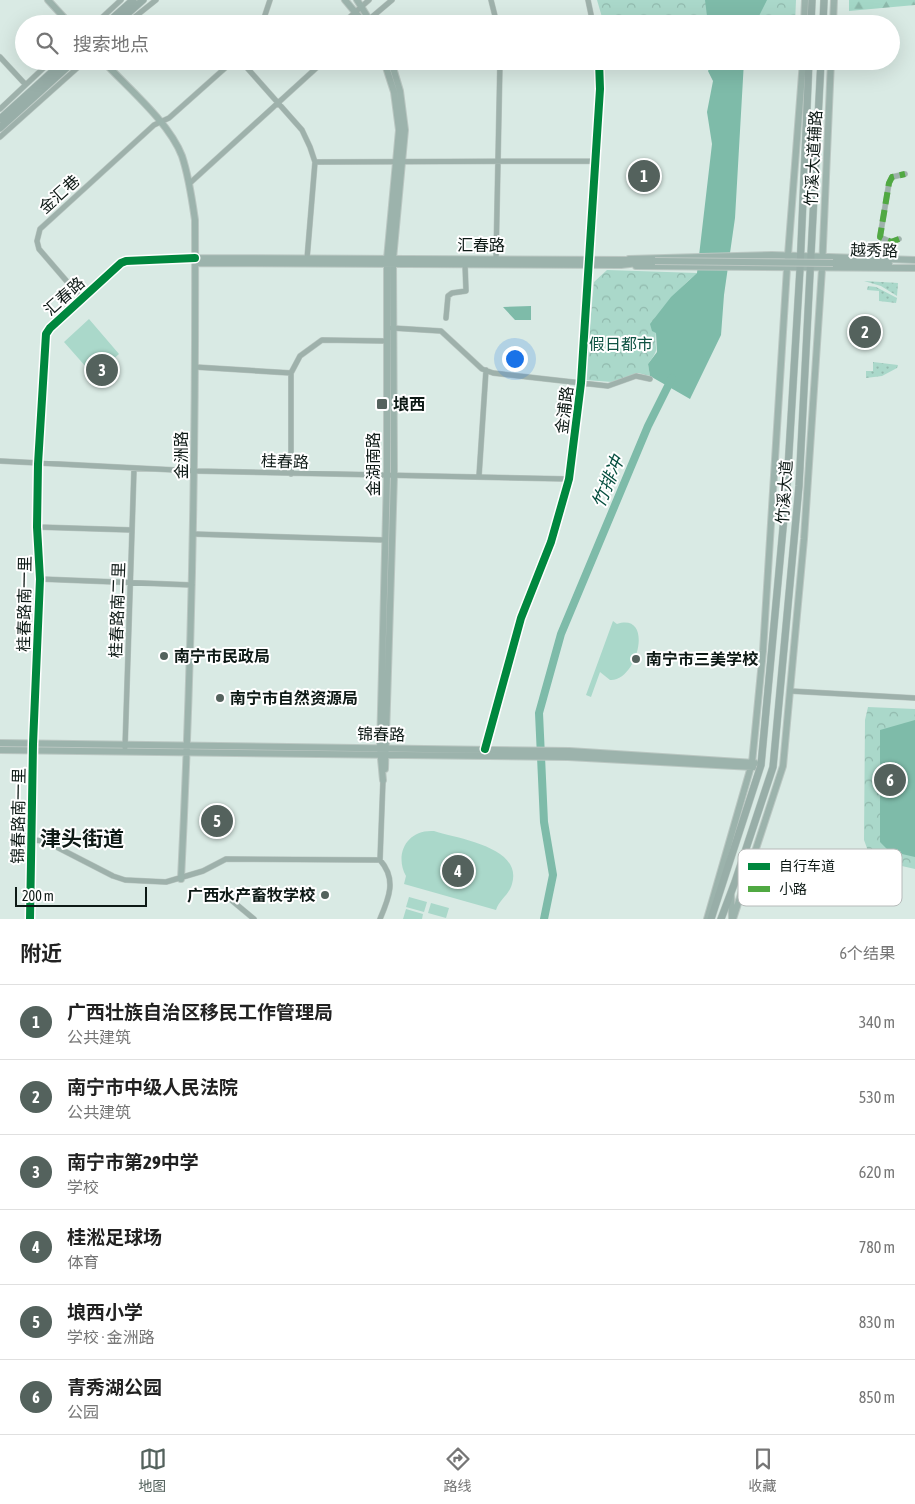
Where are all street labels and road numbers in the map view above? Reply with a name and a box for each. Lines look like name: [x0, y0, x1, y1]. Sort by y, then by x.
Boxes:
street label: 竹溪大道辅路: [801, 110, 825, 206]
street label: 金汇巷: [35, 171, 83, 217]
street label: 汇春路: [457, 236, 505, 254]
street label: 越秀路: [850, 241, 898, 259]
street label: 汇春路: [40, 273, 88, 319]
street label: 金浦路: [552, 385, 576, 435]
street label: 金洲路: [172, 431, 190, 479]
street label: 金湖南路: [364, 432, 382, 496]
street label: 桂春路: [261, 451, 309, 471]
street label: 竹溪大道: [773, 459, 795, 525]
street label: 桂春路南一里: [14, 556, 34, 652]
street label: 桂春路南二里: [106, 562, 128, 658]
street label: 锦春路: [357, 725, 405, 743]
street label: 锦春路南一里: [8, 768, 28, 864]

